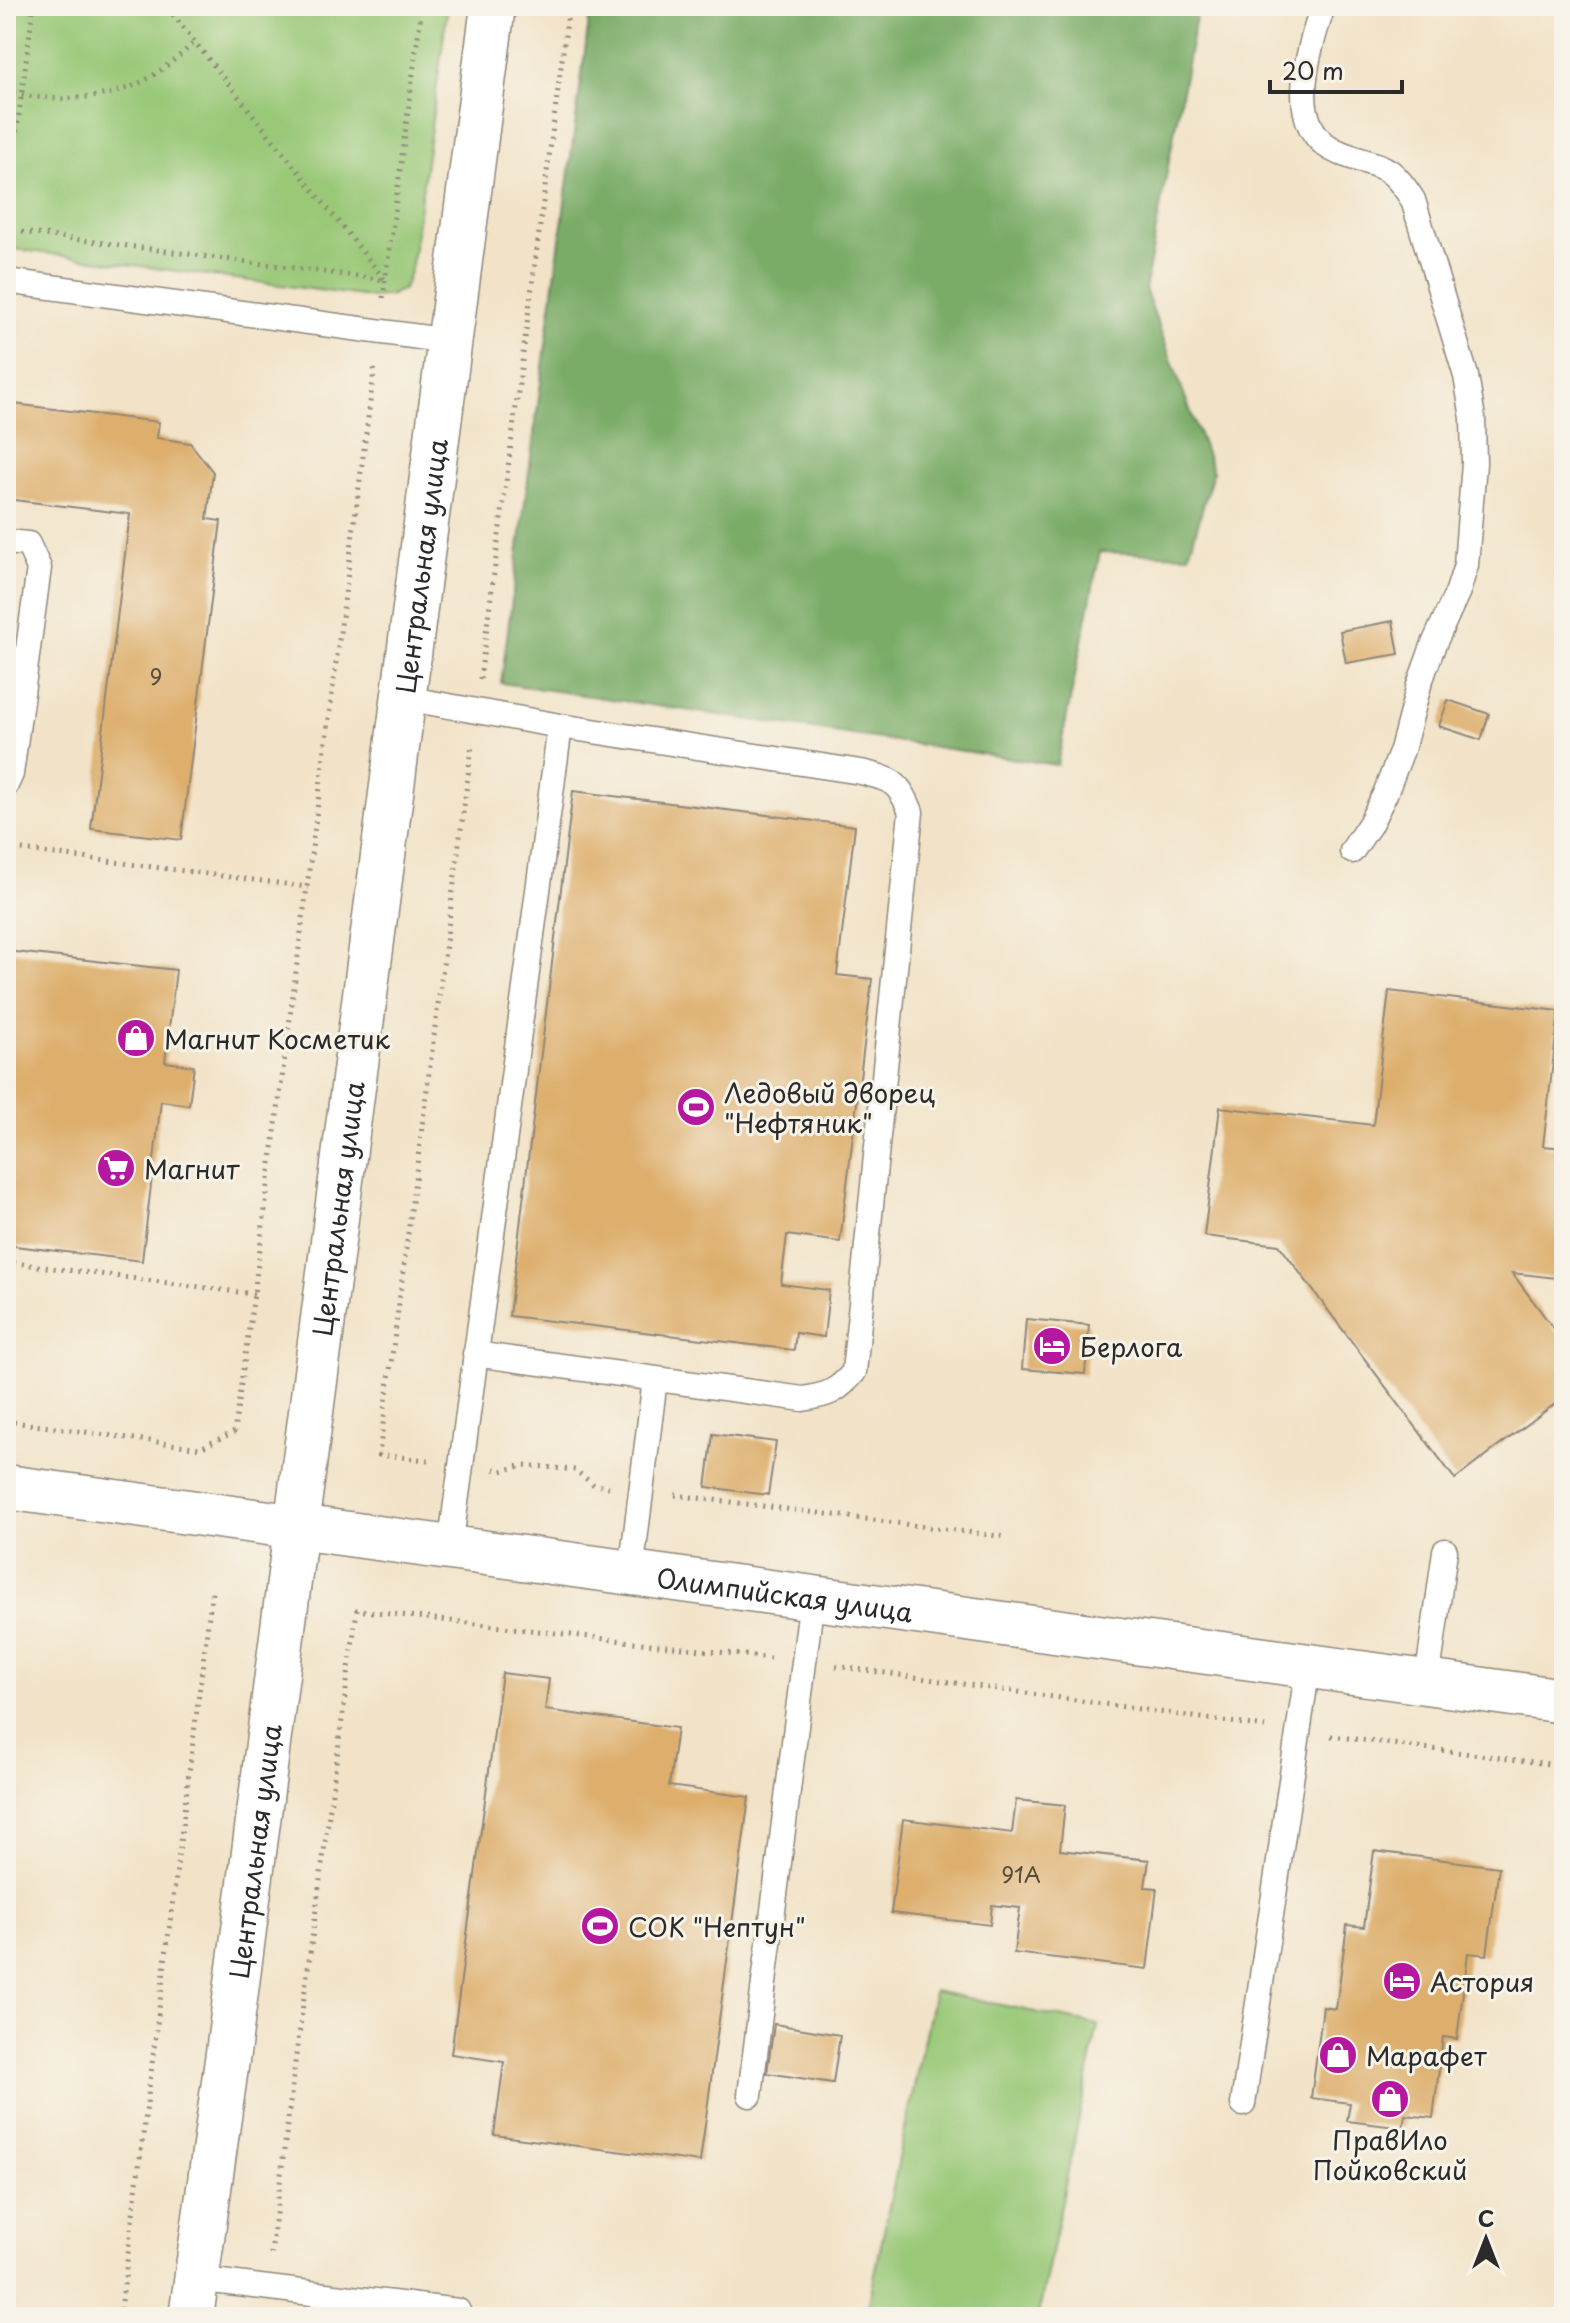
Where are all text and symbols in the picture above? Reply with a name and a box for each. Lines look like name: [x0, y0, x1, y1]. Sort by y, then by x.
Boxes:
scale bar: [1270, 44, 1402, 94]
text: 20 m: [1282, 52, 1344, 88]
street label: Центральная улица: [385, 436, 456, 696]
house number: 9: [150, 659, 162, 692]
shop icon: Магнит Косметик: [115, 1017, 157, 1059]
place label: Магнит Косметик: [164, 1019, 390, 1058]
place label: Ледовый дворец "Нефтяник": [724, 1073, 935, 1142]
street label: Центральная улица: [302, 1078, 373, 1338]
sports icon: Ледовый дворец "Нефтяник": [675, 1086, 717, 1128]
supermarket icon: Магнит: [95, 1147, 137, 1189]
place label: Магнит: [144, 1149, 240, 1188]
hotel icon: Берлога: [1031, 1325, 1073, 1367]
place label: Берлога: [1080, 1327, 1183, 1366]
street label: Олимпийская улица: [654, 1557, 916, 1631]
street label: Центральная улица: [218, 1721, 290, 1981]
house number: 91А: [1001, 1857, 1041, 1890]
sports icon: СОК "Нептун": [579, 1905, 621, 1947]
place label: СОК "Нептун": [628, 1907, 806, 1946]
hotel icon: Астория: [1381, 1960, 1423, 2002]
place label: Астория: [1430, 1962, 1534, 2001]
shop icon: Марафет: [1317, 2034, 1359, 2076]
place label: Марафет: [1366, 2036, 1487, 2075]
shop icon: ПравИло Пойковский: [1369, 2078, 1411, 2120]
place label: ПравИло Пойковский: [1313, 2120, 1467, 2189]
north arrow: [1446, 2199, 1526, 2279]
text: С: [1478, 2201, 1494, 2234]

